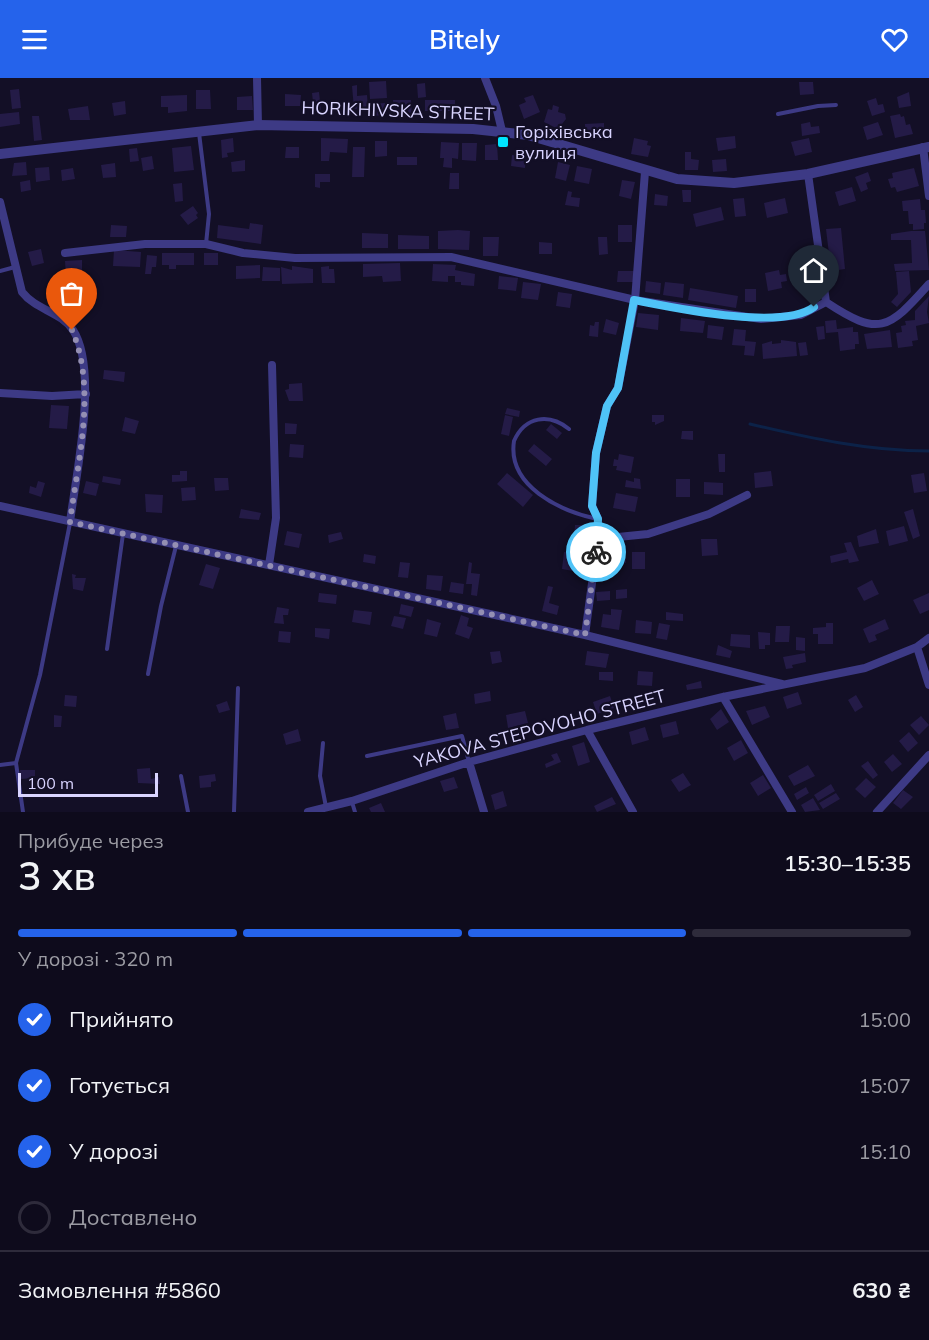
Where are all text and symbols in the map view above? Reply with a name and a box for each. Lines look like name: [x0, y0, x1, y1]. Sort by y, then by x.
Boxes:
text: Bitely: [429, 22, 500, 56]
icon: menu: [18, 23, 51, 56]
icon: heart: [878, 23, 911, 56]
street label: HORIKHIVSKA STREET: [301, 96, 495, 125]
place label: Горіхівська вулиця: [515, 120, 613, 164]
marker: Горіхівська вулиця: [496, 135, 510, 149]
pin: [788, 245, 839, 307]
icon: home: [797, 254, 830, 287]
pin: [46, 268, 97, 330]
icon: bag: [55, 277, 88, 310]
courier: [566, 522, 626, 582]
icon: bike: [580, 536, 613, 569]
street label: YAKOVA STEPOVOHO STREET: [411, 684, 668, 773]
scale bar: [18, 770, 158, 798]
text: 100 m: [27, 773, 74, 793]
text: Прибуде через: [18, 828, 164, 853]
text: 15:30–15:35: [784, 849, 911, 877]
text: 3 хв: [18, 851, 96, 900]
text: У дорозі · 320 m: [18, 946, 173, 971]
icon: check: [18, 1003, 51, 1036]
text: Прийнято: [69, 1005, 173, 1033]
text: 15:00: [858, 1007, 911, 1032]
icon: check: [18, 1069, 51, 1102]
text: Готується: [69, 1071, 170, 1099]
text: 15:07: [858, 1073, 911, 1098]
icon: check: [18, 1135, 51, 1168]
text: У дорозі: [69, 1137, 158, 1165]
text: 15:10: [858, 1139, 911, 1164]
text: Доставлено: [69, 1203, 197, 1231]
text: Замовлення #5860: [18, 1276, 221, 1304]
text: 630 ₴: [852, 1276, 911, 1304]

